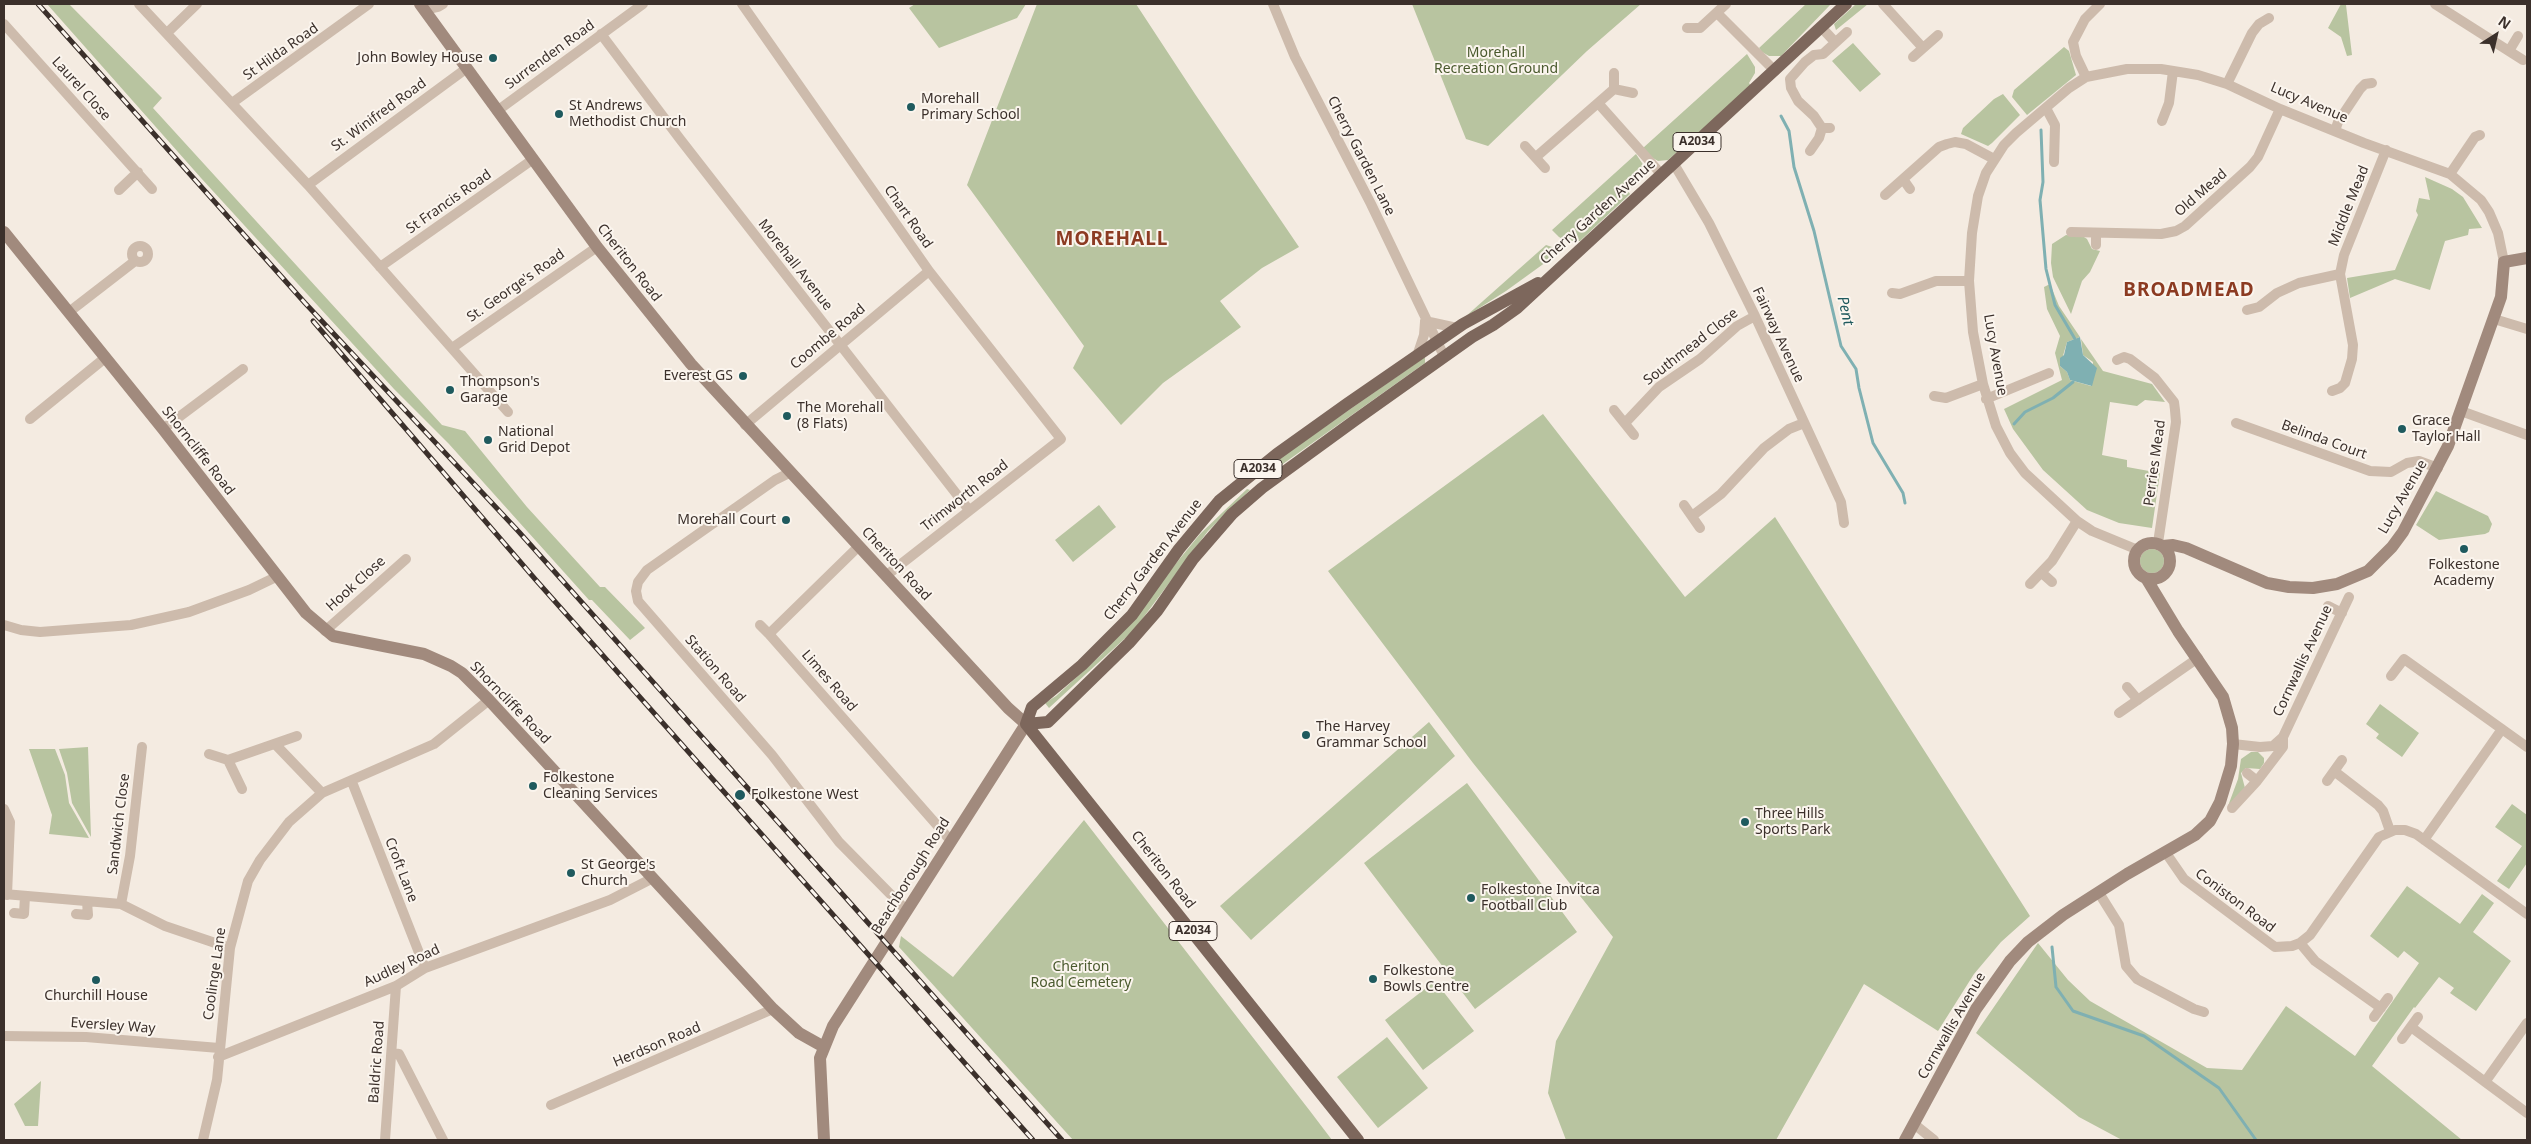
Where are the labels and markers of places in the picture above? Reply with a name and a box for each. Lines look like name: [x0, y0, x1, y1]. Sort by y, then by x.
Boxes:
place label: John Bowley House: [357, 50, 483, 66]
marker: John Bowley House: [487, 52, 499, 64]
place label: Morehall Primary School: [921, 91, 1020, 124]
place label: St Andrews Methodist Church: [569, 98, 686, 130]
marker: Morehall Primary School: [905, 101, 917, 113]
marker: St Andrews Methodist Church: [553, 108, 565, 120]
place label: Everest GS: [664, 368, 733, 384]
marker: Everest GS: [737, 370, 749, 382]
place label: Thompson's Garage: [460, 374, 540, 407]
marker: Thompson's Garage: [444, 384, 456, 396]
place label: The Morehall (8 Flats): [797, 400, 883, 432]
marker: The Morehall (8 Flats): [781, 410, 793, 422]
place label: Grace Taylor Hall: [2412, 413, 2481, 446]
marker: Grace Taylor Hall: [2396, 423, 2408, 435]
place label: National Grid Depot: [498, 424, 570, 457]
marker: National Grid Depot: [482, 434, 494, 446]
place label: Morehall Court: [677, 512, 776, 528]
marker: Morehall Court: [780, 514, 792, 526]
marker: Folkestone Academy: [2458, 543, 2470, 555]
place label: Folkestone Academy: [2428, 557, 2500, 590]
place label: The Harvey Grammar School: [1316, 719, 1427, 752]
marker: The Harvey Grammar School: [1300, 729, 1312, 741]
place label: Folkestone Cleaning Services: [543, 770, 658, 802]
marker: Folkestone Cleaning Services: [527, 780, 539, 792]
place label: Folkestone West: [751, 787, 859, 803]
marker: Folkestone West: [733, 788, 747, 802]
place label: Three Hills Sports Park: [1755, 806, 1831, 839]
marker: Three Hills Sports Park: [1739, 816, 1751, 828]
place label: St George's Church: [581, 857, 655, 890]
marker: St George's Church: [565, 867, 577, 879]
place label: Folkestone Invitca Football Club: [1481, 882, 1600, 914]
marker: Folkestone Invitca Football Club: [1465, 892, 1477, 904]
place label: Folkestone Bowls Centre: [1383, 963, 1469, 996]
marker: Folkestone Bowls Centre: [1367, 973, 1379, 985]
marker: Churchill House: [90, 974, 102, 986]
place label: Churchill House: [44, 988, 148, 1004]

